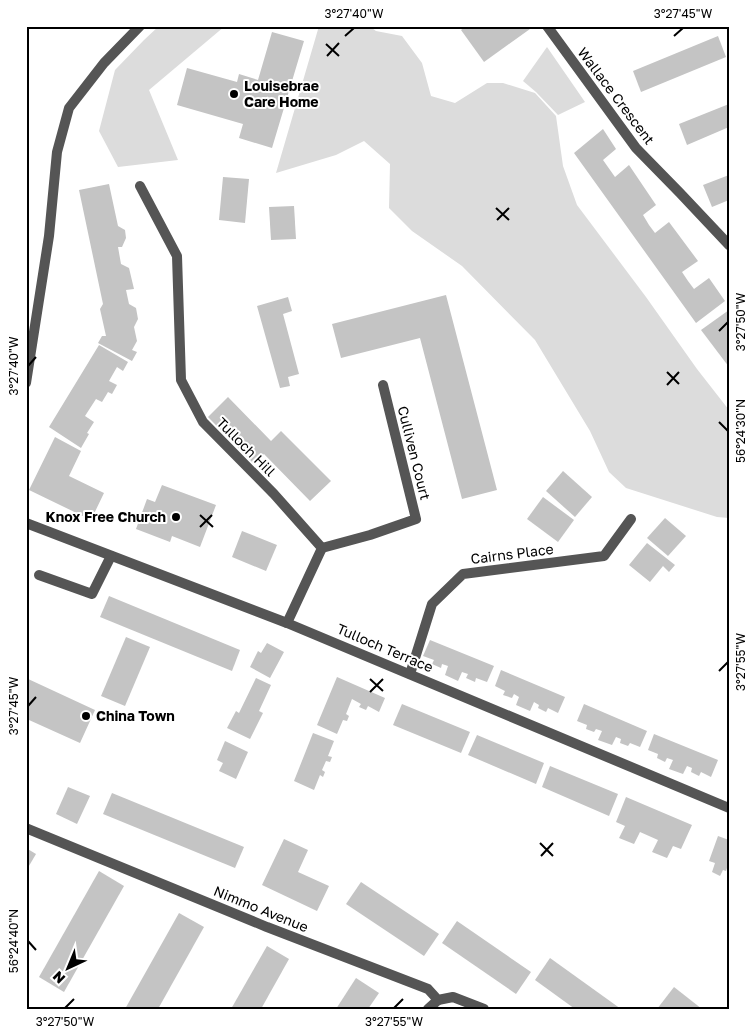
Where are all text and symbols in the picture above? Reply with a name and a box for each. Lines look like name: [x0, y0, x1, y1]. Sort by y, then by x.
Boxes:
text: 3°27'40"W: [325, 6, 384, 21]
text: 3°27'45"W: [654, 6, 713, 21]
street label: Wallace Crescent: [574, 44, 658, 148]
place label: Louisebrae Care Home: [244, 77, 319, 110]
marker: Louisebrae Care Home: [228, 88, 240, 100]
text: 3°27'50"W: [733, 292, 748, 351]
text: 3°27'40"W: [6, 336, 21, 395]
text: 56°24'30"N: [733, 399, 748, 463]
street label: Culliven Court: [395, 404, 434, 502]
street label: Tulloch Hill: [213, 414, 279, 480]
place label: Knox Free Church: [46, 508, 166, 525]
marker: Knox Free Church: [170, 511, 182, 523]
street label: Cairns Place: [469, 540, 554, 567]
street label: Tulloch Terrace: [335, 620, 436, 675]
text: 3°27'55"W: [733, 633, 748, 691]
text: 3°27'45"W: [6, 676, 21, 735]
place label: China Town: [96, 707, 175, 724]
marker: China Town: [80, 710, 92, 722]
street label: Nimmo Avenue: [211, 882, 311, 935]
text: 56°24'40"N: [6, 909, 21, 973]
north arrow: [42, 942, 92, 992]
text: N: [49, 968, 68, 988]
text: 3°27'50"W: [36, 1014, 95, 1029]
text: 3°27'55"W: [365, 1014, 423, 1029]

